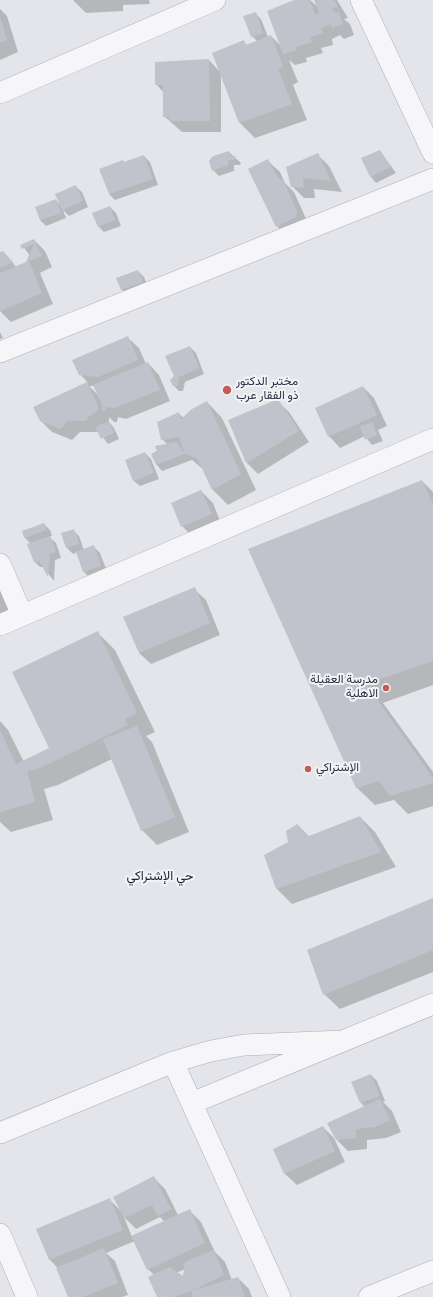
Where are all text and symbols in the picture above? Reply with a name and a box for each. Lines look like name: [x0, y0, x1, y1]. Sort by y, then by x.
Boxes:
place label: مختبر الدكتور ذو الفقار عرب: [236, 376, 299, 404]
marker: مختبر الدكتور ذو الفقار عرب: [221, 384, 233, 396]
place label: مدرسة العقيلة الاهلية: [310, 674, 378, 702]
marker: مدرسة العقيلة الاهلية: [381, 683, 391, 693]
place label: الإشتراكي: [316, 762, 359, 776]
marker: الإشتراكي: [303, 764, 313, 774]
district label: حي الإشتراكي: [127, 869, 193, 885]

